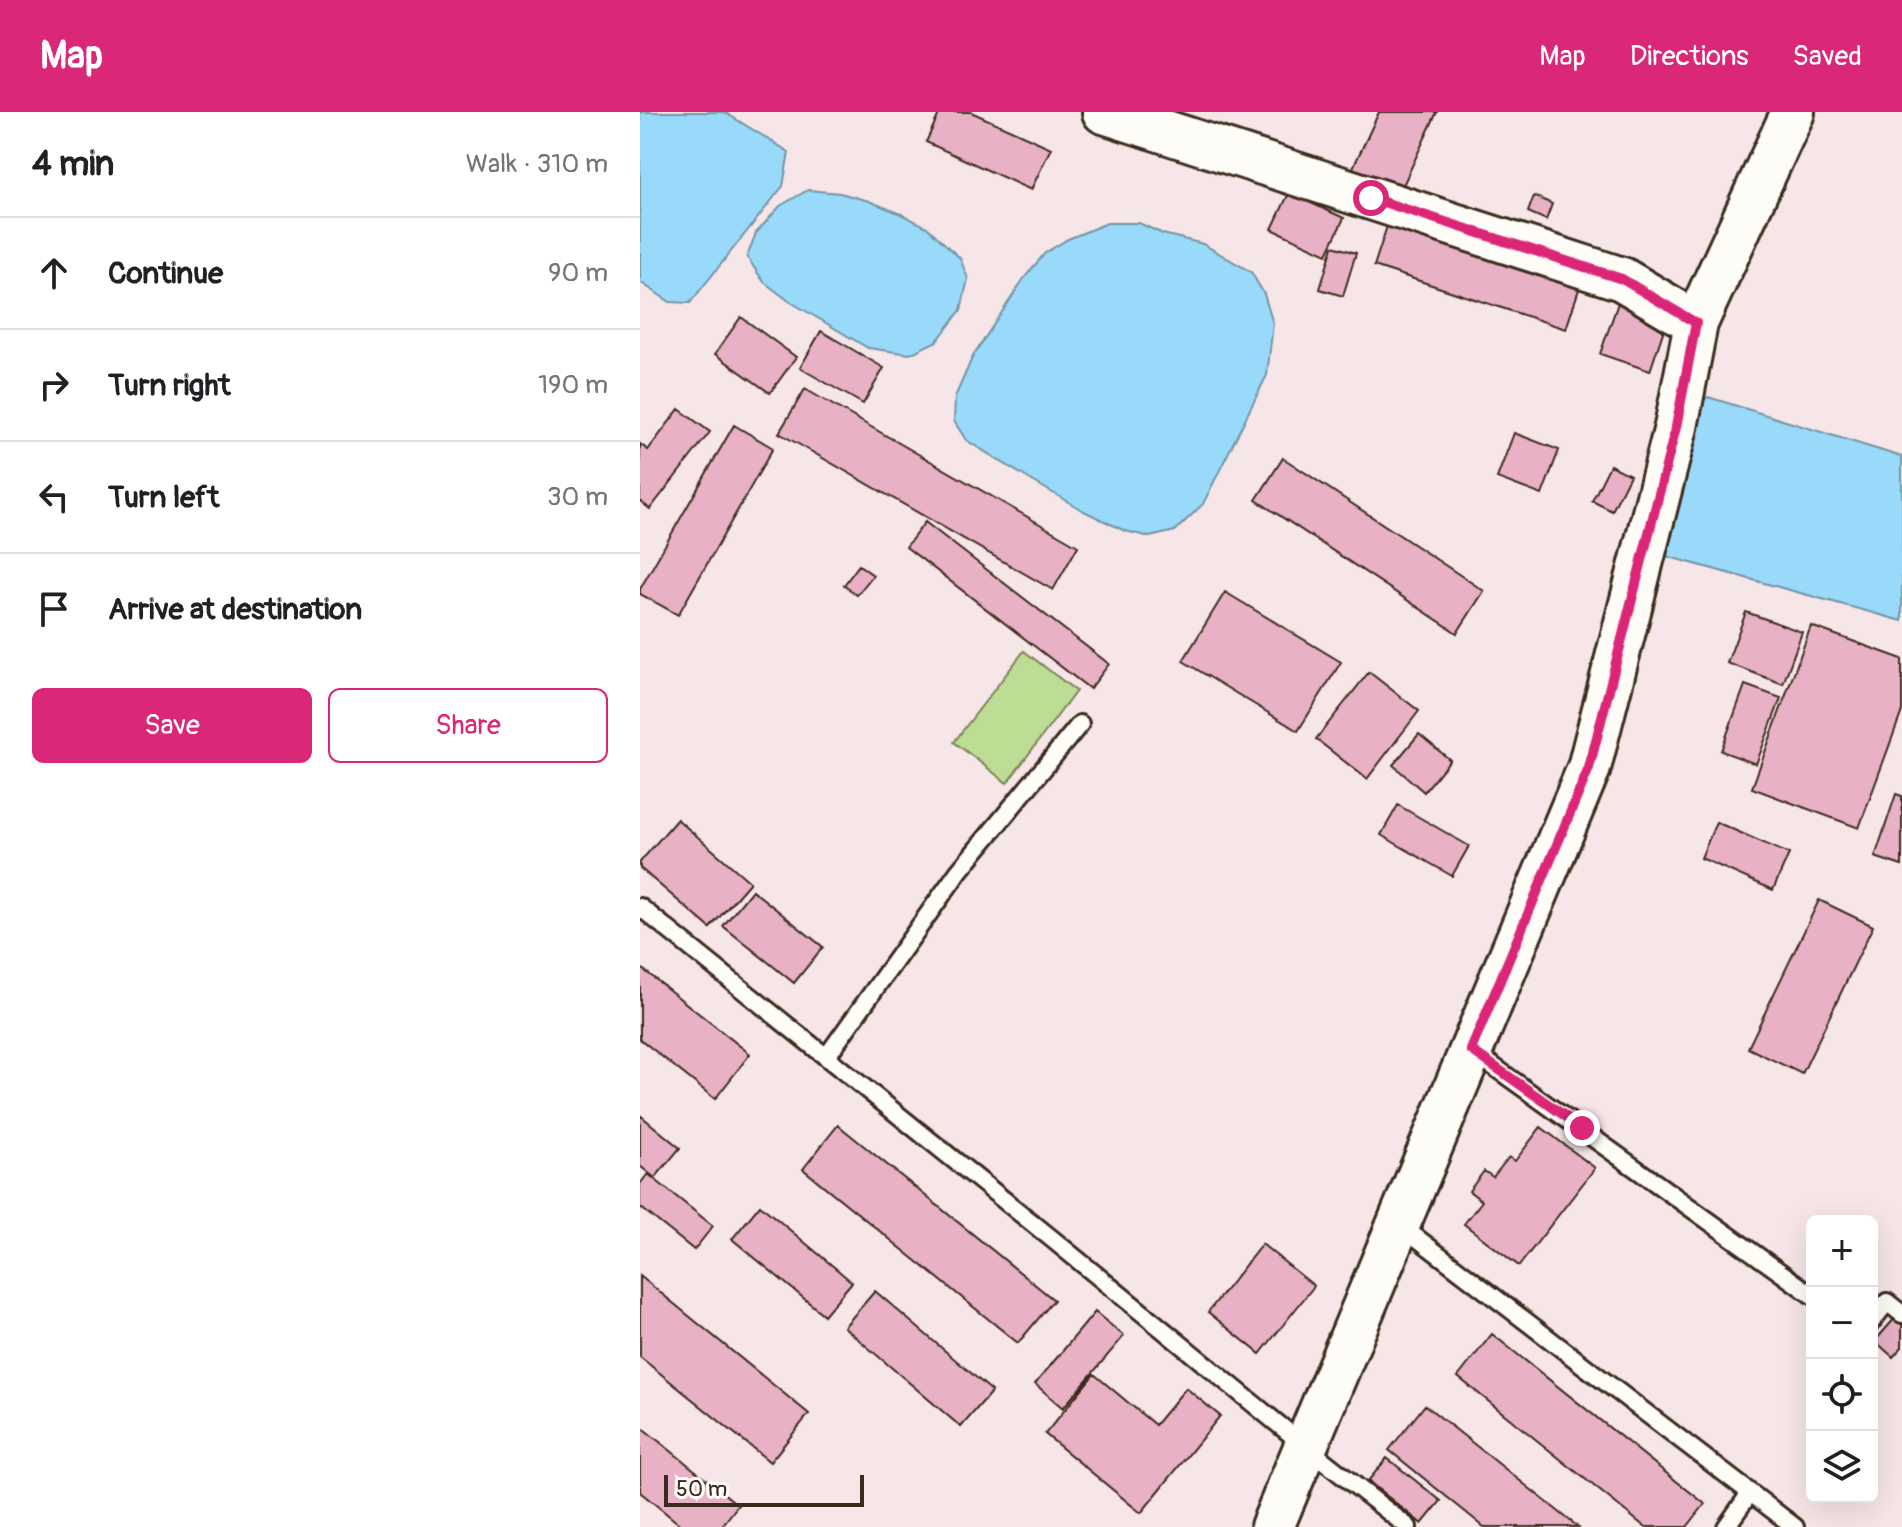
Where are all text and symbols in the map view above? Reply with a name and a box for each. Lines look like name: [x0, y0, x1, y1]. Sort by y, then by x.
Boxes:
text: Map: [40, 32, 103, 80]
text: Map: [1539, 39, 1586, 74]
text: Directions: [1630, 39, 1749, 74]
text: Saved: [1793, 39, 1862, 74]
text: 4 min: [32, 143, 114, 186]
text: Walk · 310 m: [466, 148, 608, 180]
route start: [1353, 180, 1389, 216]
icon: ahead: [32, 251, 76, 295]
text: Continue: [108, 255, 223, 292]
text: 90 m: [548, 257, 608, 289]
icon: right: [32, 363, 76, 407]
text: Turn right: [108, 367, 231, 404]
text: 190 m: [538, 369, 608, 401]
icon: left: [32, 475, 76, 519]
text: Turn left: [108, 479, 219, 516]
text: 30 m: [547, 481, 608, 513]
icon: arrive: [32, 587, 76, 631]
text: Arrive at destination: [108, 591, 362, 628]
button: Save: [32, 688, 312, 763]
button: Share: [328, 688, 608, 763]
route end: [1564, 1110, 1600, 1146]
map controls: [1806, 1215, 1878, 1503]
button: +: [1806, 1215, 1878, 1287]
button: −: [1806, 1287, 1878, 1359]
button: locate: [1806, 1359, 1878, 1431]
button: layers: [1806, 1431, 1878, 1503]
scale bar: [664, 1471, 864, 1507]
text: 50 m: [676, 1475, 727, 1503]

